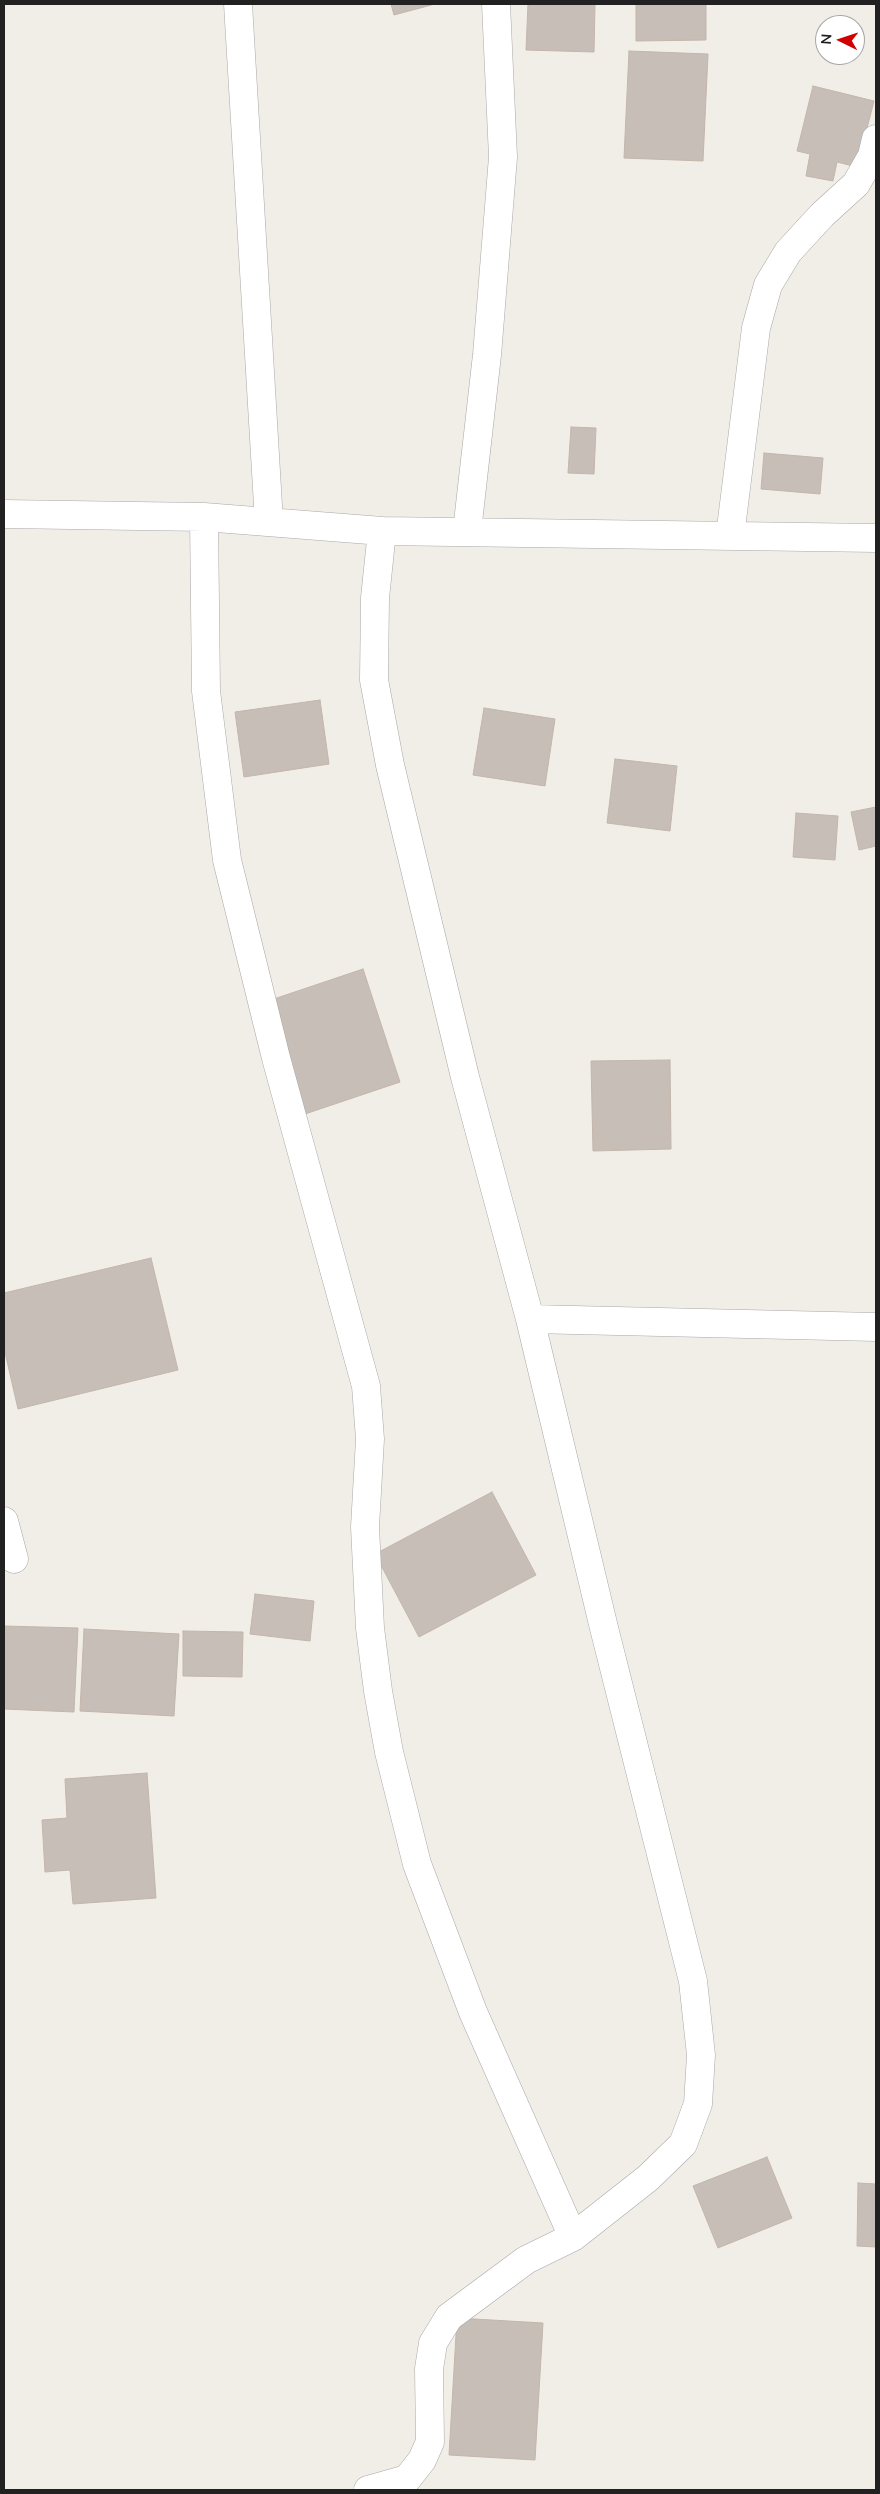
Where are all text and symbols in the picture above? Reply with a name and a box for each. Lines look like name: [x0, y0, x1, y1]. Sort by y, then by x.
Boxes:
north arrow: [815, 15, 865, 65]
text: N: [817, 33, 835, 45]

